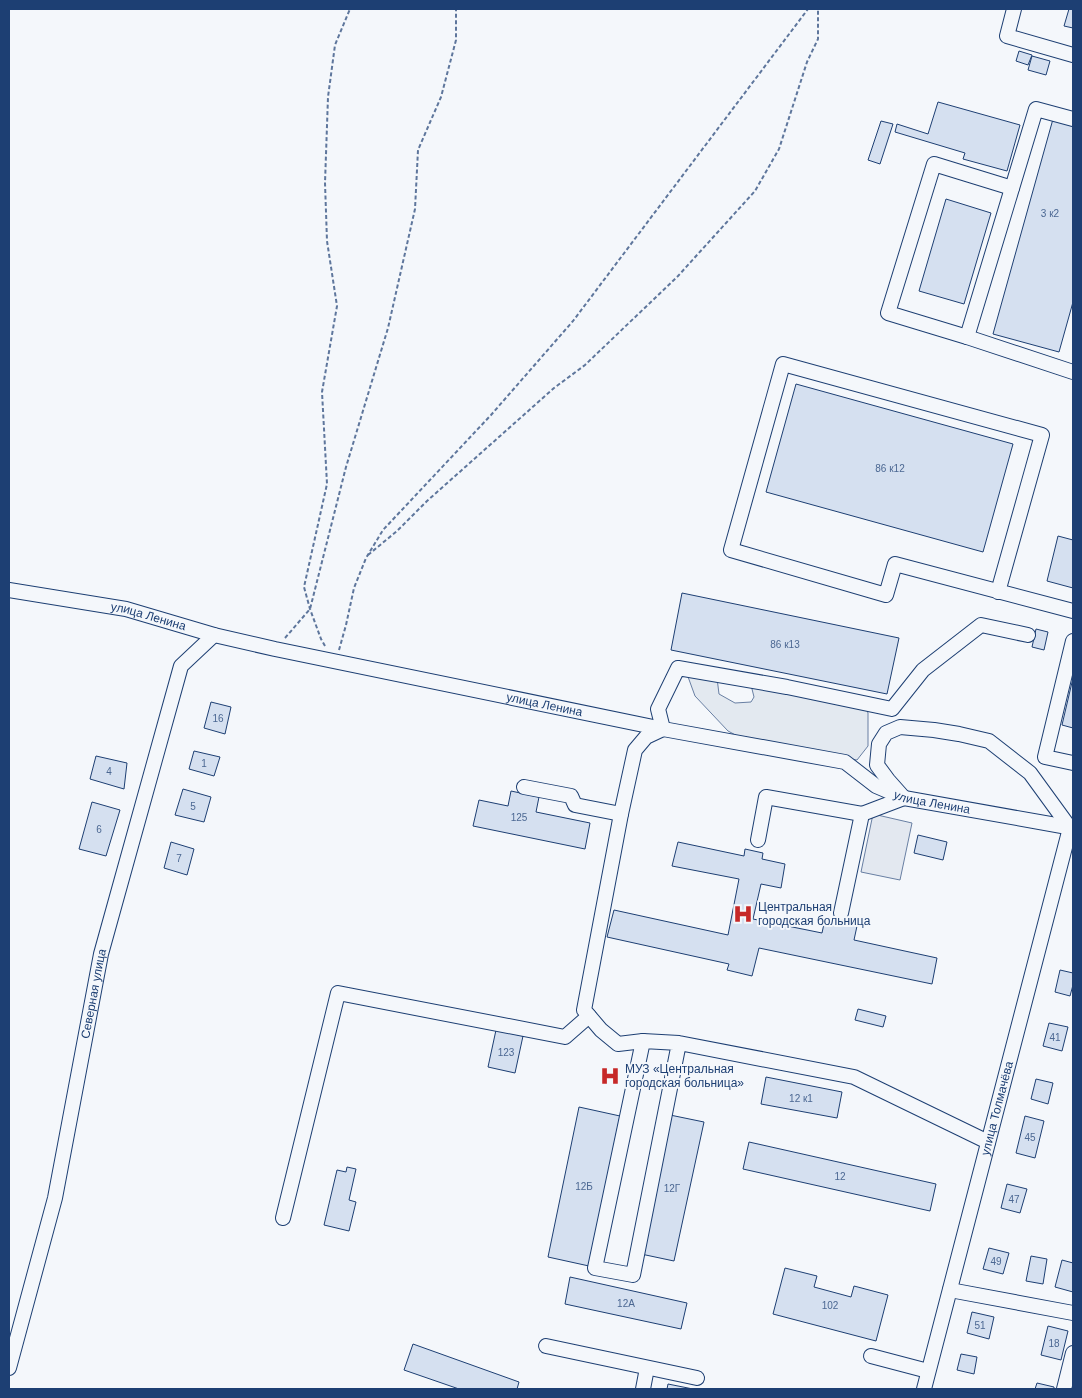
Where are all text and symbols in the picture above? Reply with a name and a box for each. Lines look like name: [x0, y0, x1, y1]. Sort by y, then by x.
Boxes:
house number: 3 к2: [1041, 208, 1060, 219]
house number: 86 к12: [875, 463, 905, 474]
street label: улица Ленина: [110, 600, 188, 633]
house number: 86 к13: [770, 639, 800, 650]
street label: улица Ленина: [505, 690, 584, 719]
house number: 16: [212, 713, 224, 724]
house number: 1: [201, 758, 207, 769]
house number: 4: [106, 766, 112, 777]
street label: улица Ленина: [892, 787, 972, 817]
house number: 5: [190, 801, 196, 812]
house number: 125: [511, 812, 528, 823]
house number: 6: [96, 824, 102, 835]
house number: 7: [176, 853, 182, 864]
place label: Центральная городская больница: [758, 900, 871, 928]
hospital icon: Центральная городская больница: [732, 903, 754, 925]
street label: Северная улица: [78, 947, 109, 1040]
house number: 41: [1049, 1032, 1061, 1043]
house number: 123: [498, 1047, 515, 1058]
street label: улица Толмачёва: [978, 1059, 1016, 1157]
place label: МУЗ «Центральная городская больница»: [625, 1062, 744, 1090]
hospital icon: МУЗ «Центральная городская больница»: [599, 1065, 621, 1087]
house number: 12 к1: [789, 1093, 813, 1104]
house number: 45: [1024, 1132, 1036, 1143]
house number: 12: [834, 1171, 846, 1182]
house number: 12Б: [575, 1181, 593, 1192]
house number: 12Г: [664, 1183, 681, 1194]
house number: 47: [1008, 1194, 1020, 1205]
house number: 49: [990, 1256, 1002, 1267]
house number: 12А: [617, 1298, 635, 1309]
house number: 102: [822, 1300, 839, 1311]
house number: 51: [974, 1320, 986, 1331]
house number: 18: [1048, 1338, 1060, 1349]

